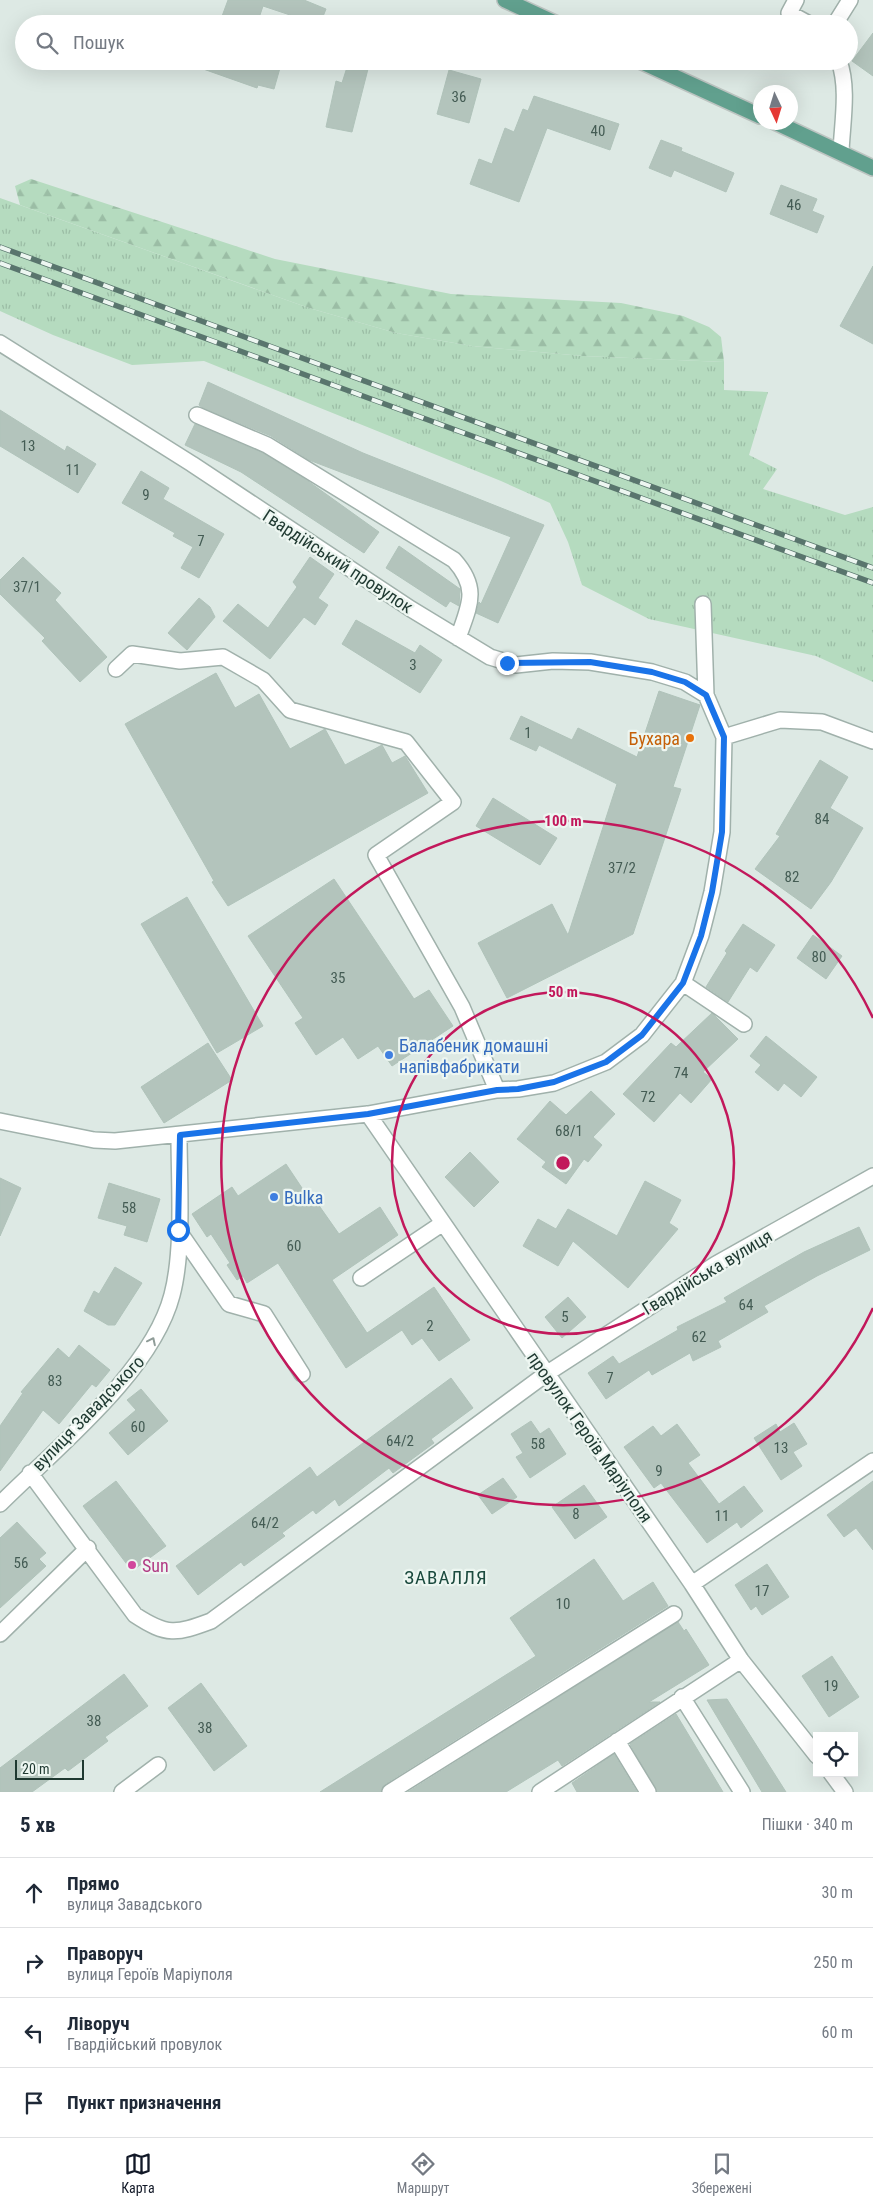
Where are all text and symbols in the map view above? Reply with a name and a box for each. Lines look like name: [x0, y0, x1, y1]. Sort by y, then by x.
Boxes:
search box: [15, 15, 858, 70]
icon: search: [33, 29, 61, 57]
text: Пошук: [73, 31, 125, 54]
north arrow: [753, 85, 798, 130]
house number: 36: [452, 88, 466, 106]
house number: 40: [591, 122, 605, 140]
house number: 46: [787, 196, 801, 214]
house number: 13: [21, 437, 35, 455]
house number: 11: [66, 461, 80, 479]
house number: 9: [142, 486, 150, 504]
street label: Гвардійський провулок: [259, 505, 417, 618]
house number: 7: [197, 532, 205, 550]
house number: 37/1: [13, 578, 41, 596]
route end: [496, 652, 519, 675]
house number: 3: [409, 656, 417, 674]
house number: 1: [524, 724, 532, 742]
place label: Бухара: [629, 728, 680, 749]
marker: Бухара: [684, 732, 696, 744]
house number: 84: [815, 810, 829, 828]
text: 100 m: [544, 812, 582, 830]
house number: 37/2: [608, 859, 636, 877]
house number: 82: [785, 868, 799, 886]
house number: 80: [812, 948, 826, 966]
house number: 35: [331, 969, 345, 987]
text: 50 m: [548, 983, 578, 1001]
place label: Балабеник домашні напівфабрикати: [399, 1035, 549, 1077]
marker: Балабеник домашні напівфабрикати: [383, 1049, 395, 1061]
house number: 74: [674, 1064, 688, 1082]
house number: 72: [641, 1088, 655, 1106]
house number: 68/1: [555, 1122, 583, 1140]
centre of rings: [554, 1154, 572, 1172]
place label: Bulka: [284, 1187, 323, 1208]
marker: Bulka: [268, 1191, 280, 1203]
house number: 58: [122, 1199, 136, 1217]
route start: [167, 1219, 190, 1242]
street label: Гвардійська вулиця: [638, 1225, 776, 1319]
house number: 60: [287, 1237, 301, 1255]
house number: 64: [739, 1296, 753, 1314]
house number: 5: [561, 1308, 569, 1326]
house number: 2: [426, 1317, 434, 1335]
house number: 62: [692, 1328, 706, 1346]
one-way arrow: [146, 1337, 157, 1346]
street label: провулок Героїв Маріуполя: [523, 1348, 657, 1526]
street label: вулиця Завадського: [28, 1351, 148, 1475]
house number: 7: [606, 1369, 614, 1387]
house number: 83: [48, 1372, 62, 1390]
house number: 60: [131, 1418, 145, 1436]
house number: 64/2: [386, 1432, 414, 1450]
house number: 58: [531, 1435, 545, 1453]
house number: 13: [774, 1439, 788, 1457]
house number: 9: [655, 1462, 663, 1480]
house number: 8: [572, 1505, 580, 1523]
house number: 11: [715, 1507, 729, 1525]
house number: 64/2: [251, 1514, 279, 1532]
house number: 56: [14, 1554, 28, 1572]
place label: Sun: [142, 1555, 169, 1576]
marker: Sun: [126, 1559, 138, 1571]
district label: ЗАВАЛЛЯ: [404, 1566, 488, 1589]
house number: 17: [755, 1582, 769, 1600]
house number: 10: [556, 1595, 570, 1613]
house number: 19: [824, 1677, 838, 1695]
house number: 38: [87, 1712, 101, 1730]
house number: 38: [198, 1719, 212, 1737]
map controls: [813, 1732, 858, 1777]
button: locate: [813, 1732, 858, 1777]
scale bar: [15, 1757, 84, 1780]
text: 20 m: [22, 1761, 50, 1777]
text: 5 хв: [20, 1813, 55, 1837]
text: Пішки · 340 m: [762, 1815, 853, 1834]
text: Прямо: [67, 1872, 120, 1895]
icon: ahead: [20, 1879, 48, 1907]
text: 30 m: [821, 1883, 853, 1902]
text: вулиця Завадського: [67, 1895, 202, 1914]
text: Праворуч: [67, 1942, 143, 1965]
icon: right: [20, 1949, 48, 1977]
text: 250 m: [814, 1953, 853, 1972]
text: вулиця Героїв Маріуполя: [67, 1965, 233, 1984]
text: Ліворуч: [67, 2012, 129, 2035]
icon: left: [20, 2019, 48, 2047]
text: 60 m: [821, 2023, 853, 2042]
text: Гвардійський провулок: [67, 2035, 222, 2054]
icon: arrive: [20, 2089, 48, 2117]
text: Пункт призначення: [67, 2091, 221, 2114]
tab: Карта: [121, 2150, 155, 2196]
tab: Маршрут: [397, 2150, 450, 2196]
tab: Збережені: [692, 2150, 752, 2196]

